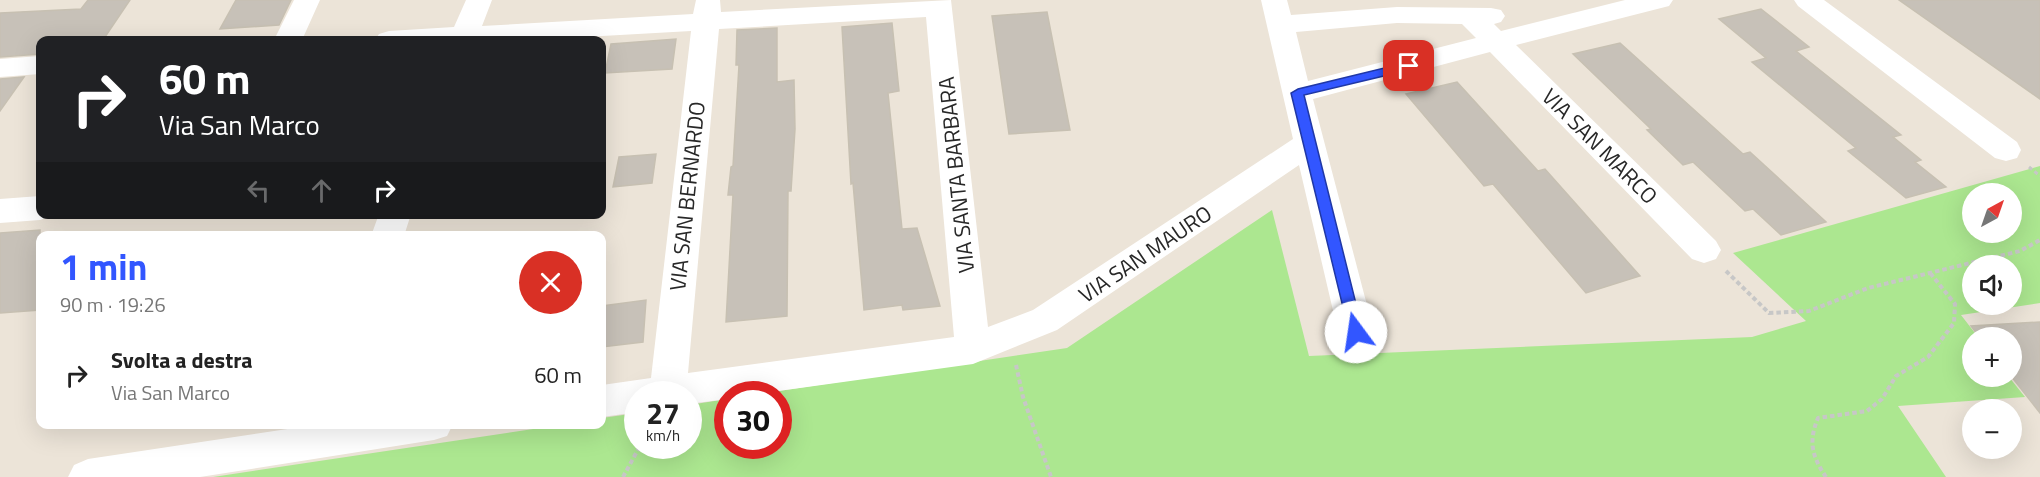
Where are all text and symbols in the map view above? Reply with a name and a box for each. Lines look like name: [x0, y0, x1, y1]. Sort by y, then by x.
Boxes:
pin: [1383, 40, 1434, 91]
text: 60 m: [159, 46, 251, 110]
icon: arrive: [1392, 49, 1425, 82]
icon: right: [60, 60, 138, 138]
street label: VIA SANTA BARBARA: [929, 75, 983, 275]
street label: VIA SAN MARCO: [1534, 80, 1666, 212]
street label: VIA SAN BERNARDO: [660, 100, 714, 292]
text: Via San Marco: [159, 104, 320, 145]
icon: left: [242, 174, 275, 207]
icon: ahead: [305, 174, 338, 207]
icon: right: [368, 174, 401, 207]
north arrow: [1962, 183, 2022, 243]
map controls: [1962, 183, 2022, 459]
street label: VIA SAN MAURO: [1072, 197, 1218, 311]
text: 1 min: [60, 239, 147, 294]
button: close: [519, 251, 582, 314]
button: sound: [1962, 255, 2022, 315]
text: 90 m · 19:26: [60, 289, 166, 320]
position arrow: [1324, 300, 1388, 364]
button: +: [1962, 327, 2022, 387]
text: Svolta a destra: [111, 343, 253, 377]
text: 60 m: [534, 358, 582, 392]
icon: right: [60, 359, 93, 392]
text: Via San Marco: [111, 377, 230, 408]
speed limit sign: 30: [714, 381, 792, 459]
text: 27: [646, 390, 680, 436]
button: −: [1962, 399, 2022, 459]
text: km/h: [646, 424, 680, 447]

